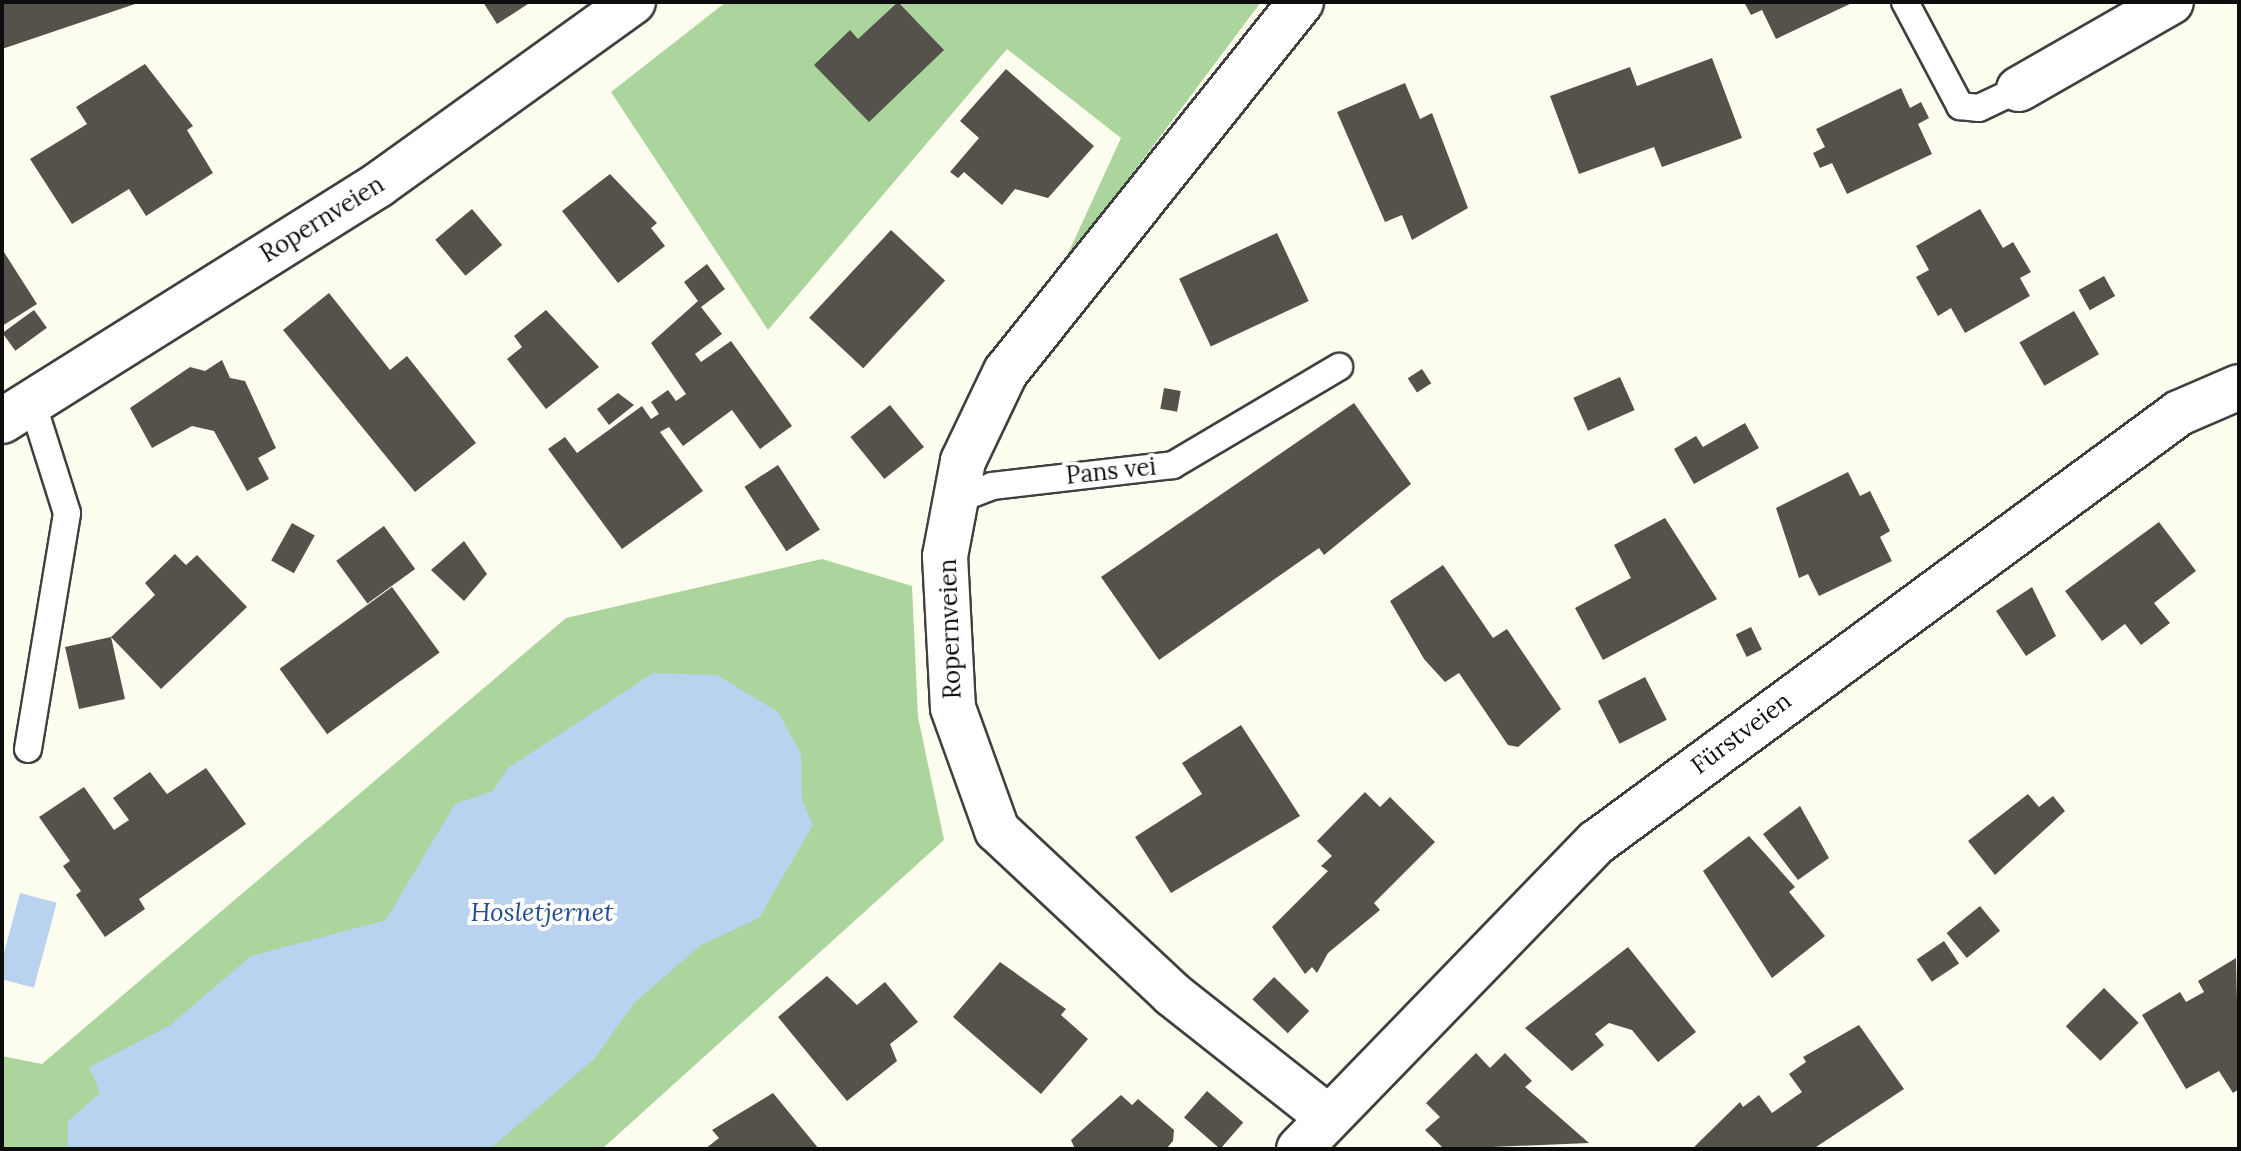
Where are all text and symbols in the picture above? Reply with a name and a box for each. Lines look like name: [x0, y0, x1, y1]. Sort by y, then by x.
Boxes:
street label: Ropernveien: [255, 170, 389, 268]
street label: Pans vei: [1064, 452, 1158, 490]
street label: Ropernveien: [933, 558, 967, 700]
street label: Fürstveien: [1685, 686, 1797, 780]
water label: Hosletjernet: [470, 896, 614, 928]

